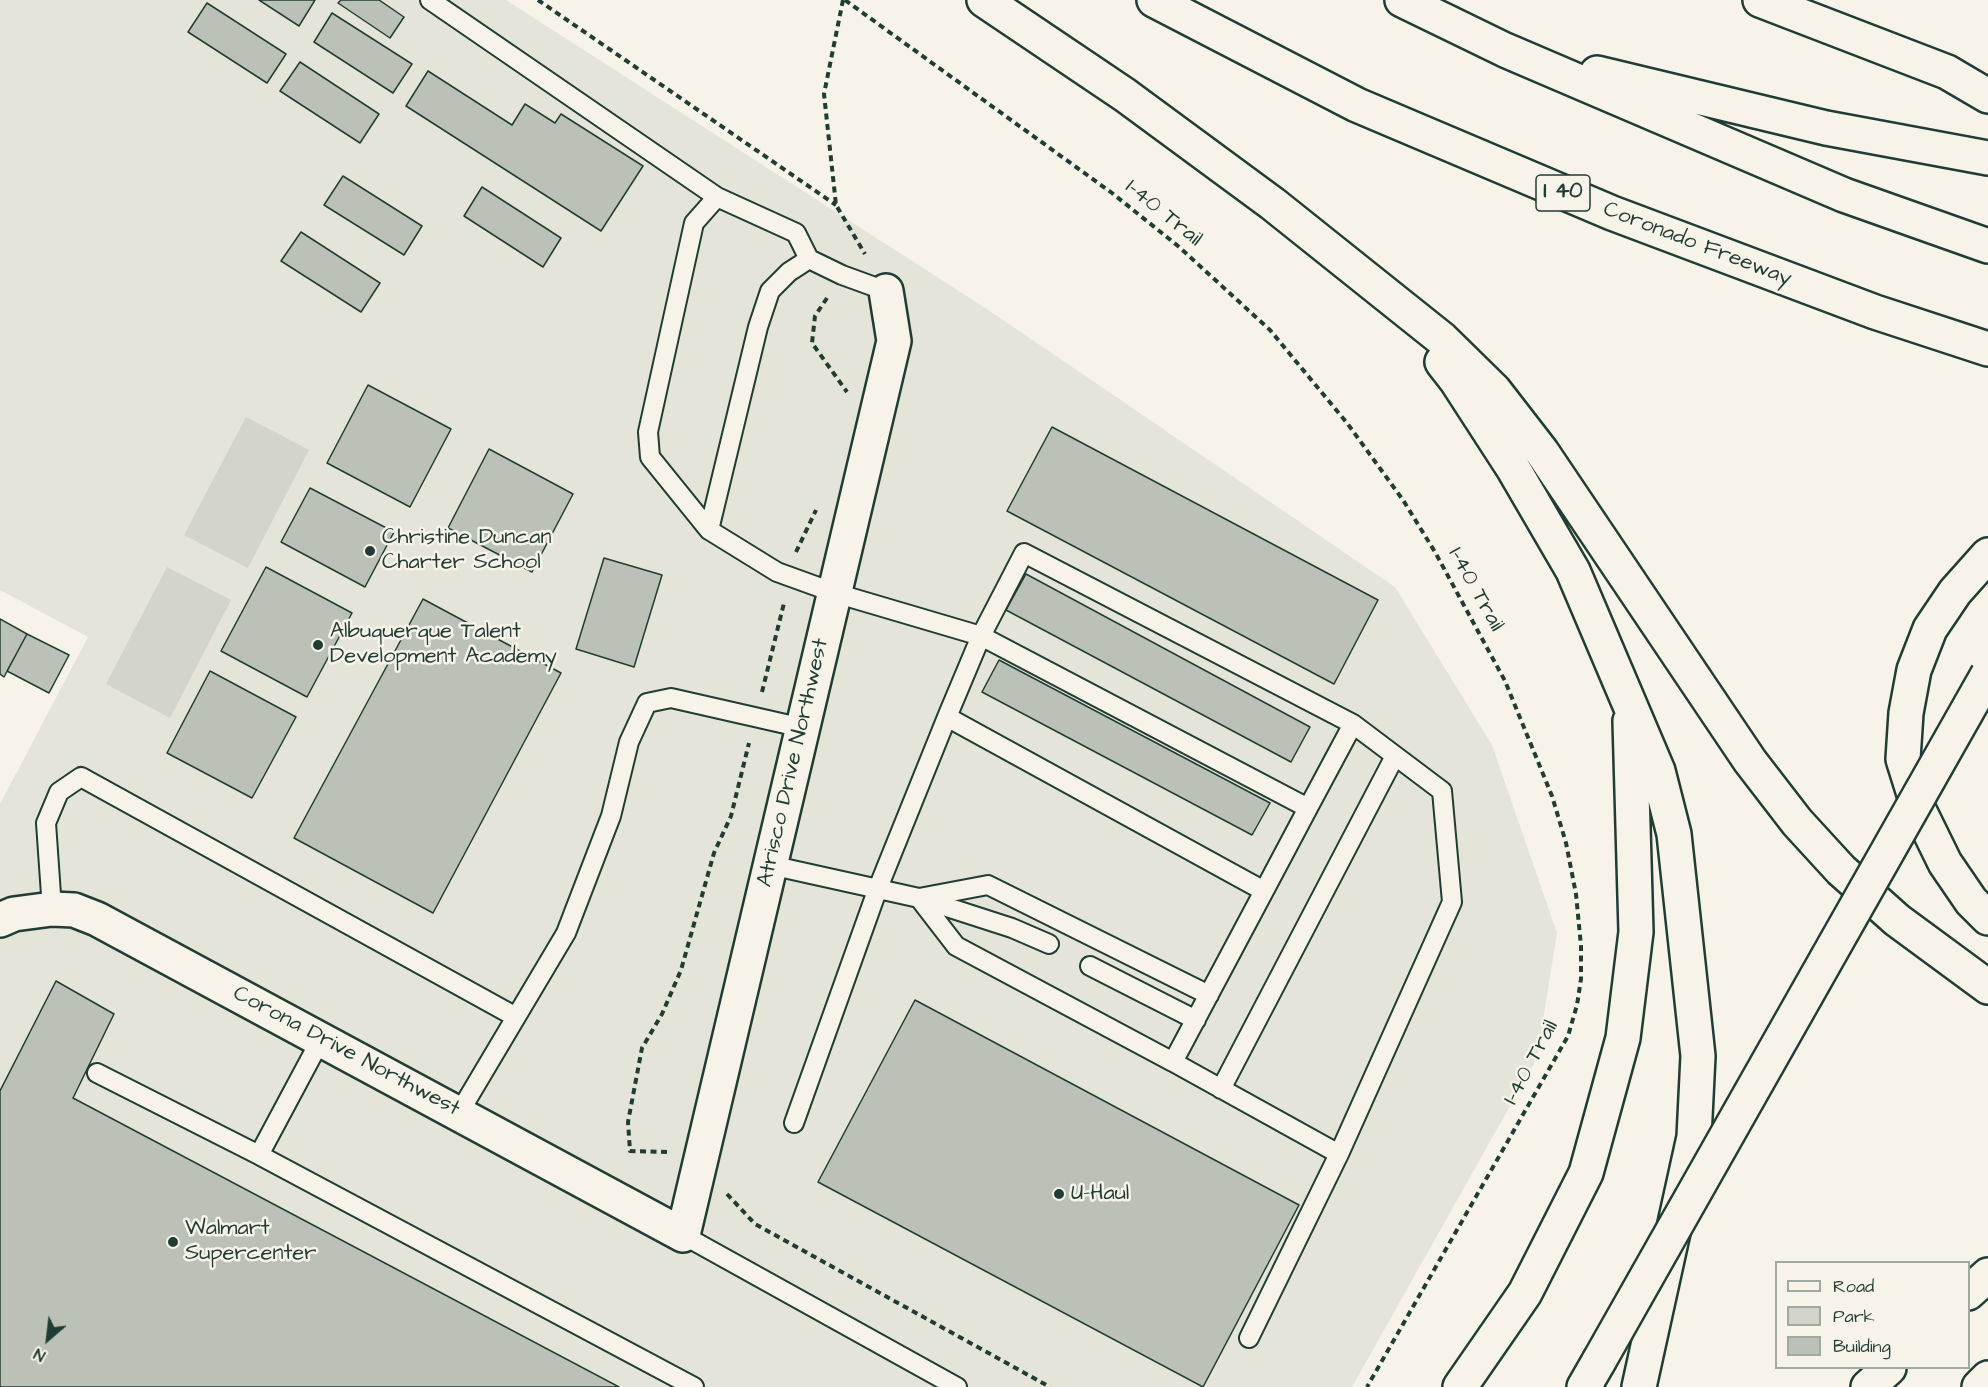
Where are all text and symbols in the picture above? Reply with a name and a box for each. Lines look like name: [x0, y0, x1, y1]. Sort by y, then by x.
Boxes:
street label: I-40 Trail: [1119, 175, 1207, 253]
road number: I 40: [1536, 175, 1590, 211]
street label: Coronado Freeway: [1599, 197, 1795, 293]
place label: Christine Duncan Charter School: [382, 525, 551, 576]
marker: Christine Duncan Charter School: [363, 544, 377, 558]
street label: I-40 Trail: [1441, 544, 1509, 636]
place label: Albuquerque Talent Development Academy: [330, 619, 557, 670]
street label: Atrisco Drive Northwest: [753, 636, 835, 890]
marker: Albuquerque Talent Development Academy: [311, 638, 325, 652]
street label: Corona Drive Northwest: [228, 981, 464, 1123]
street label: I-40 Trail: [1499, 1016, 1565, 1110]
place label: U-Haul: [1071, 1181, 1129, 1207]
marker: U-Haul: [1052, 1187, 1066, 1201]
place label: Walmart Supercenter: [185, 1216, 316, 1268]
marker: Walmart Supercenter: [166, 1235, 180, 1249]
legend: [1775, 1261, 1970, 1369]
text: Road: [1833, 1274, 1874, 1299]
text: Park: [1833, 1304, 1875, 1329]
north arrow: [18, 1309, 78, 1369]
text: Building: [1833, 1334, 1891, 1359]
text: N: [30, 1343, 49, 1367]

